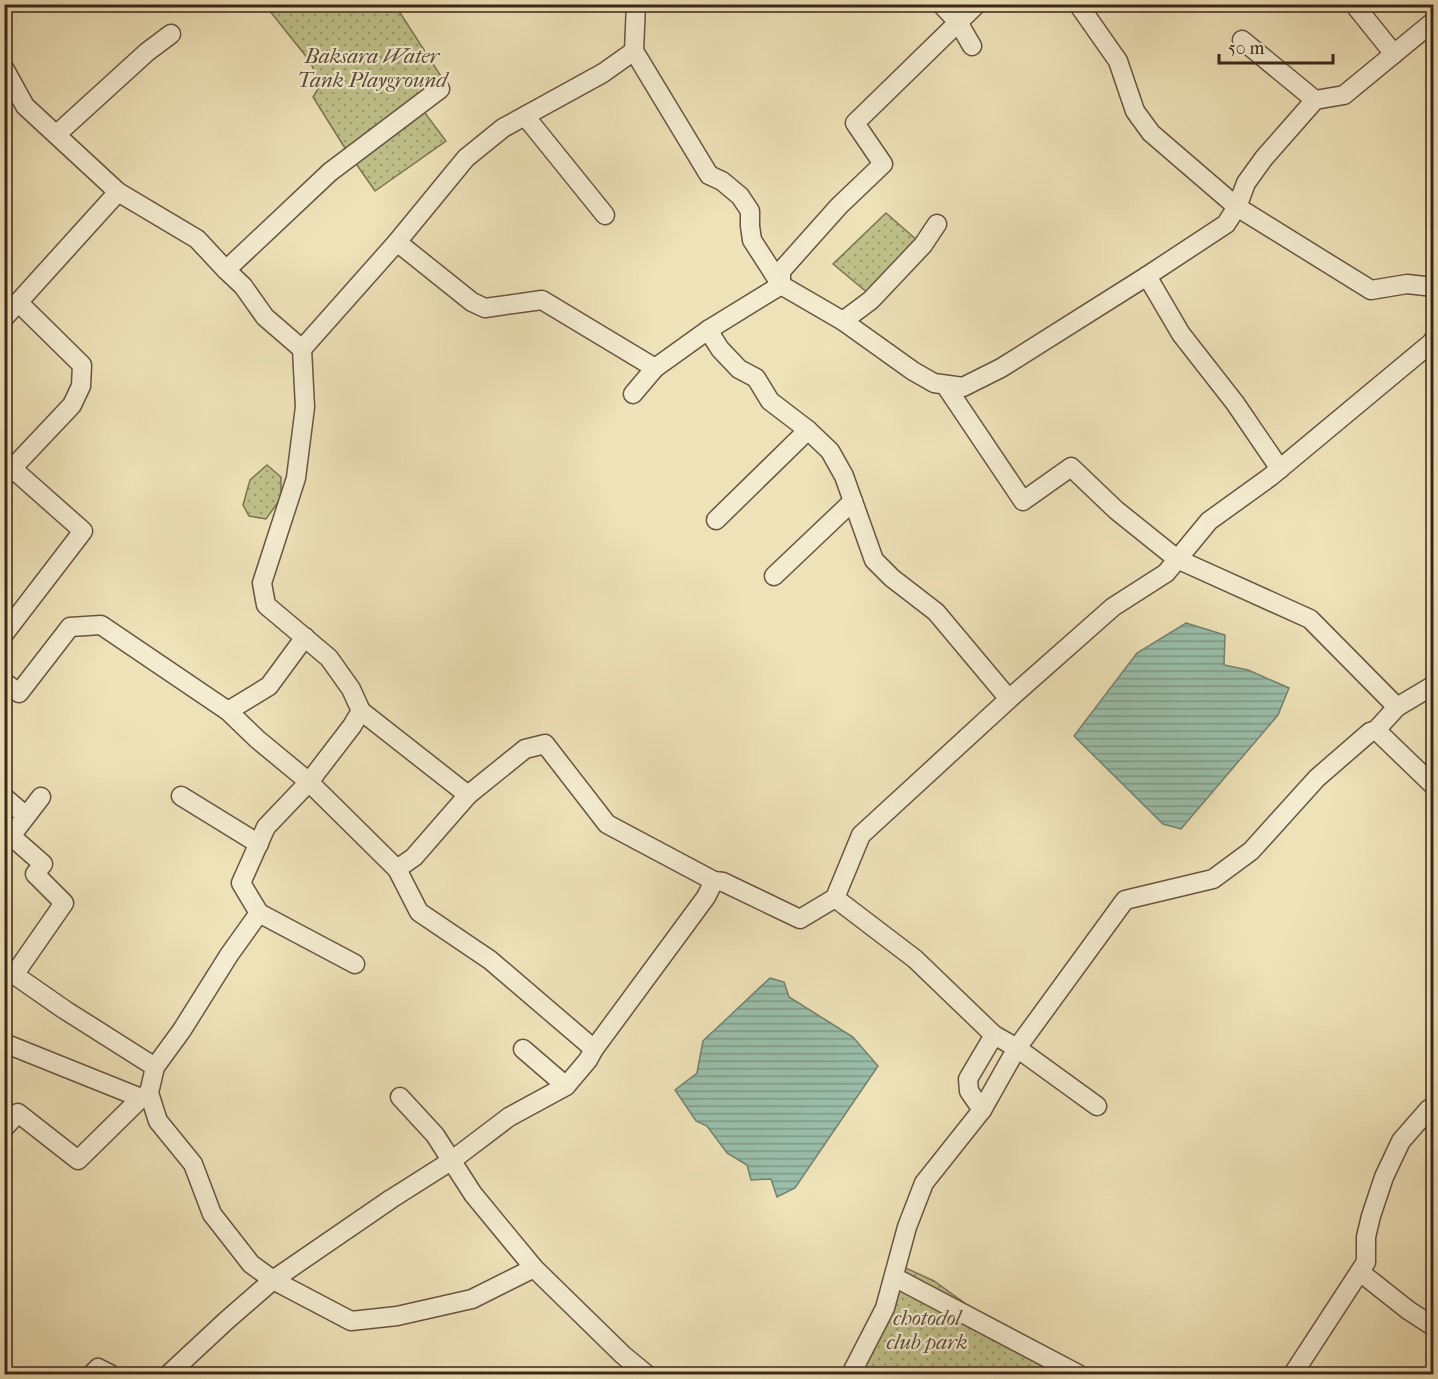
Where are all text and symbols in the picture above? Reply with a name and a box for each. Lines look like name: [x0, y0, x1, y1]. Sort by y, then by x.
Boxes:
scale bar: [1219, 27, 1333, 65]
text: 50 m: [1228, 38, 1265, 59]
park label: Baksara Water Tank Playground: [297, 44, 449, 92]
park label: chotodol club park: [886, 1306, 968, 1354]

